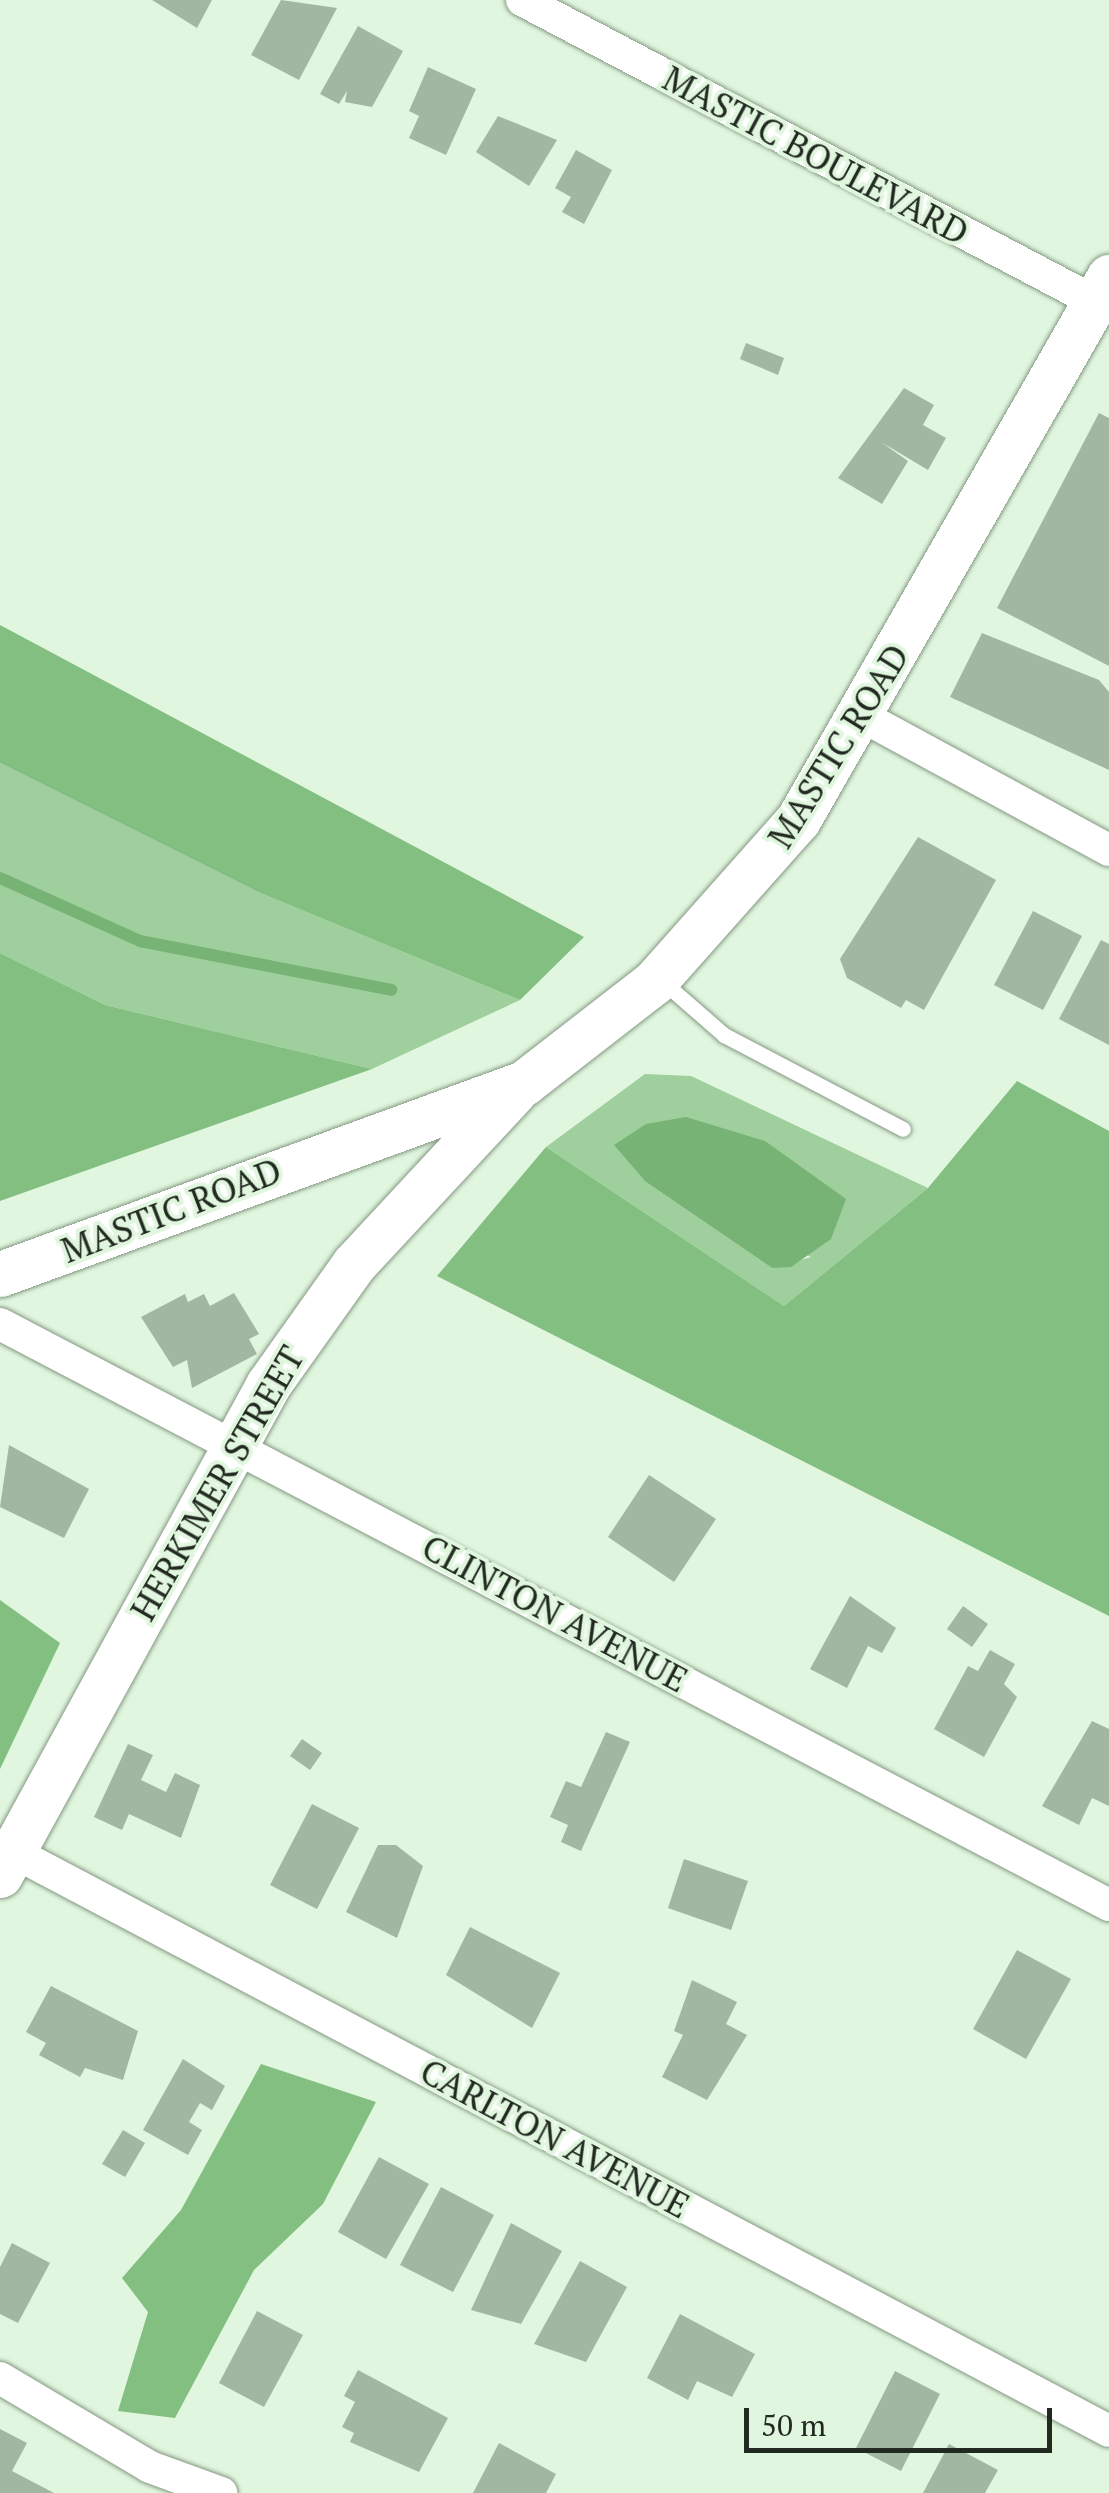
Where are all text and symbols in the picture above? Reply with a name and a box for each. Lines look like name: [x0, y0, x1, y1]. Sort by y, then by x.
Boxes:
street label: MASTIC BOULEVARD: [656, 57, 976, 253]
street label: MASTIC ROAD: [759, 637, 917, 855]
street label: MASTIC ROAD: [55, 1149, 287, 1271]
street label: HERKIMER STREET: [121, 1338, 313, 1628]
street label: CLINTON AVENUE: [415, 1525, 695, 1701]
street label: CARLTON AVENUE: [413, 2049, 697, 2227]
scale bar: [749, 2388, 1056, 2450]
text: 50 m: [761, 2405, 826, 2445]

